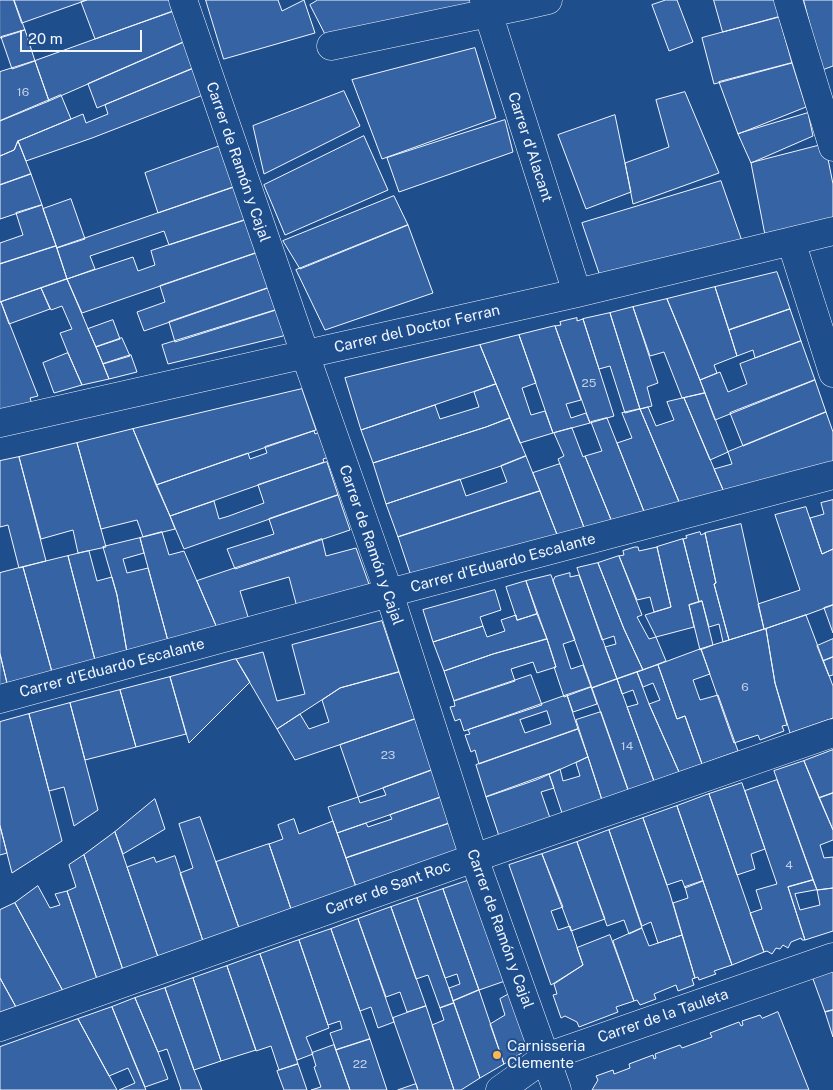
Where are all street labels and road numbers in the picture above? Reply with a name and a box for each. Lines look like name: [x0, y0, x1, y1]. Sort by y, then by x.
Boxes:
street label: Carrer de Ramón y Cajal: [202, 80, 274, 244]
street label: Carrer d'Alacant: [504, 90, 556, 204]
street label: Carrer del Doctor Ferran: [332, 301, 502, 357]
street label: Carrer de Ramón y Cajal: [335, 463, 407, 627]
street label: Carrer d'Eduardo Escalante: [408, 530, 598, 596]
street label: Carrer d'Eduardo Escalante: [17, 635, 207, 701]
street label: Carrer de Ramón y Cajal: [463, 847, 537, 1011]
street label: Carrer de Sant Roc: [323, 857, 453, 919]
street label: Carrer de la Tauleta: [595, 985, 731, 1047]

